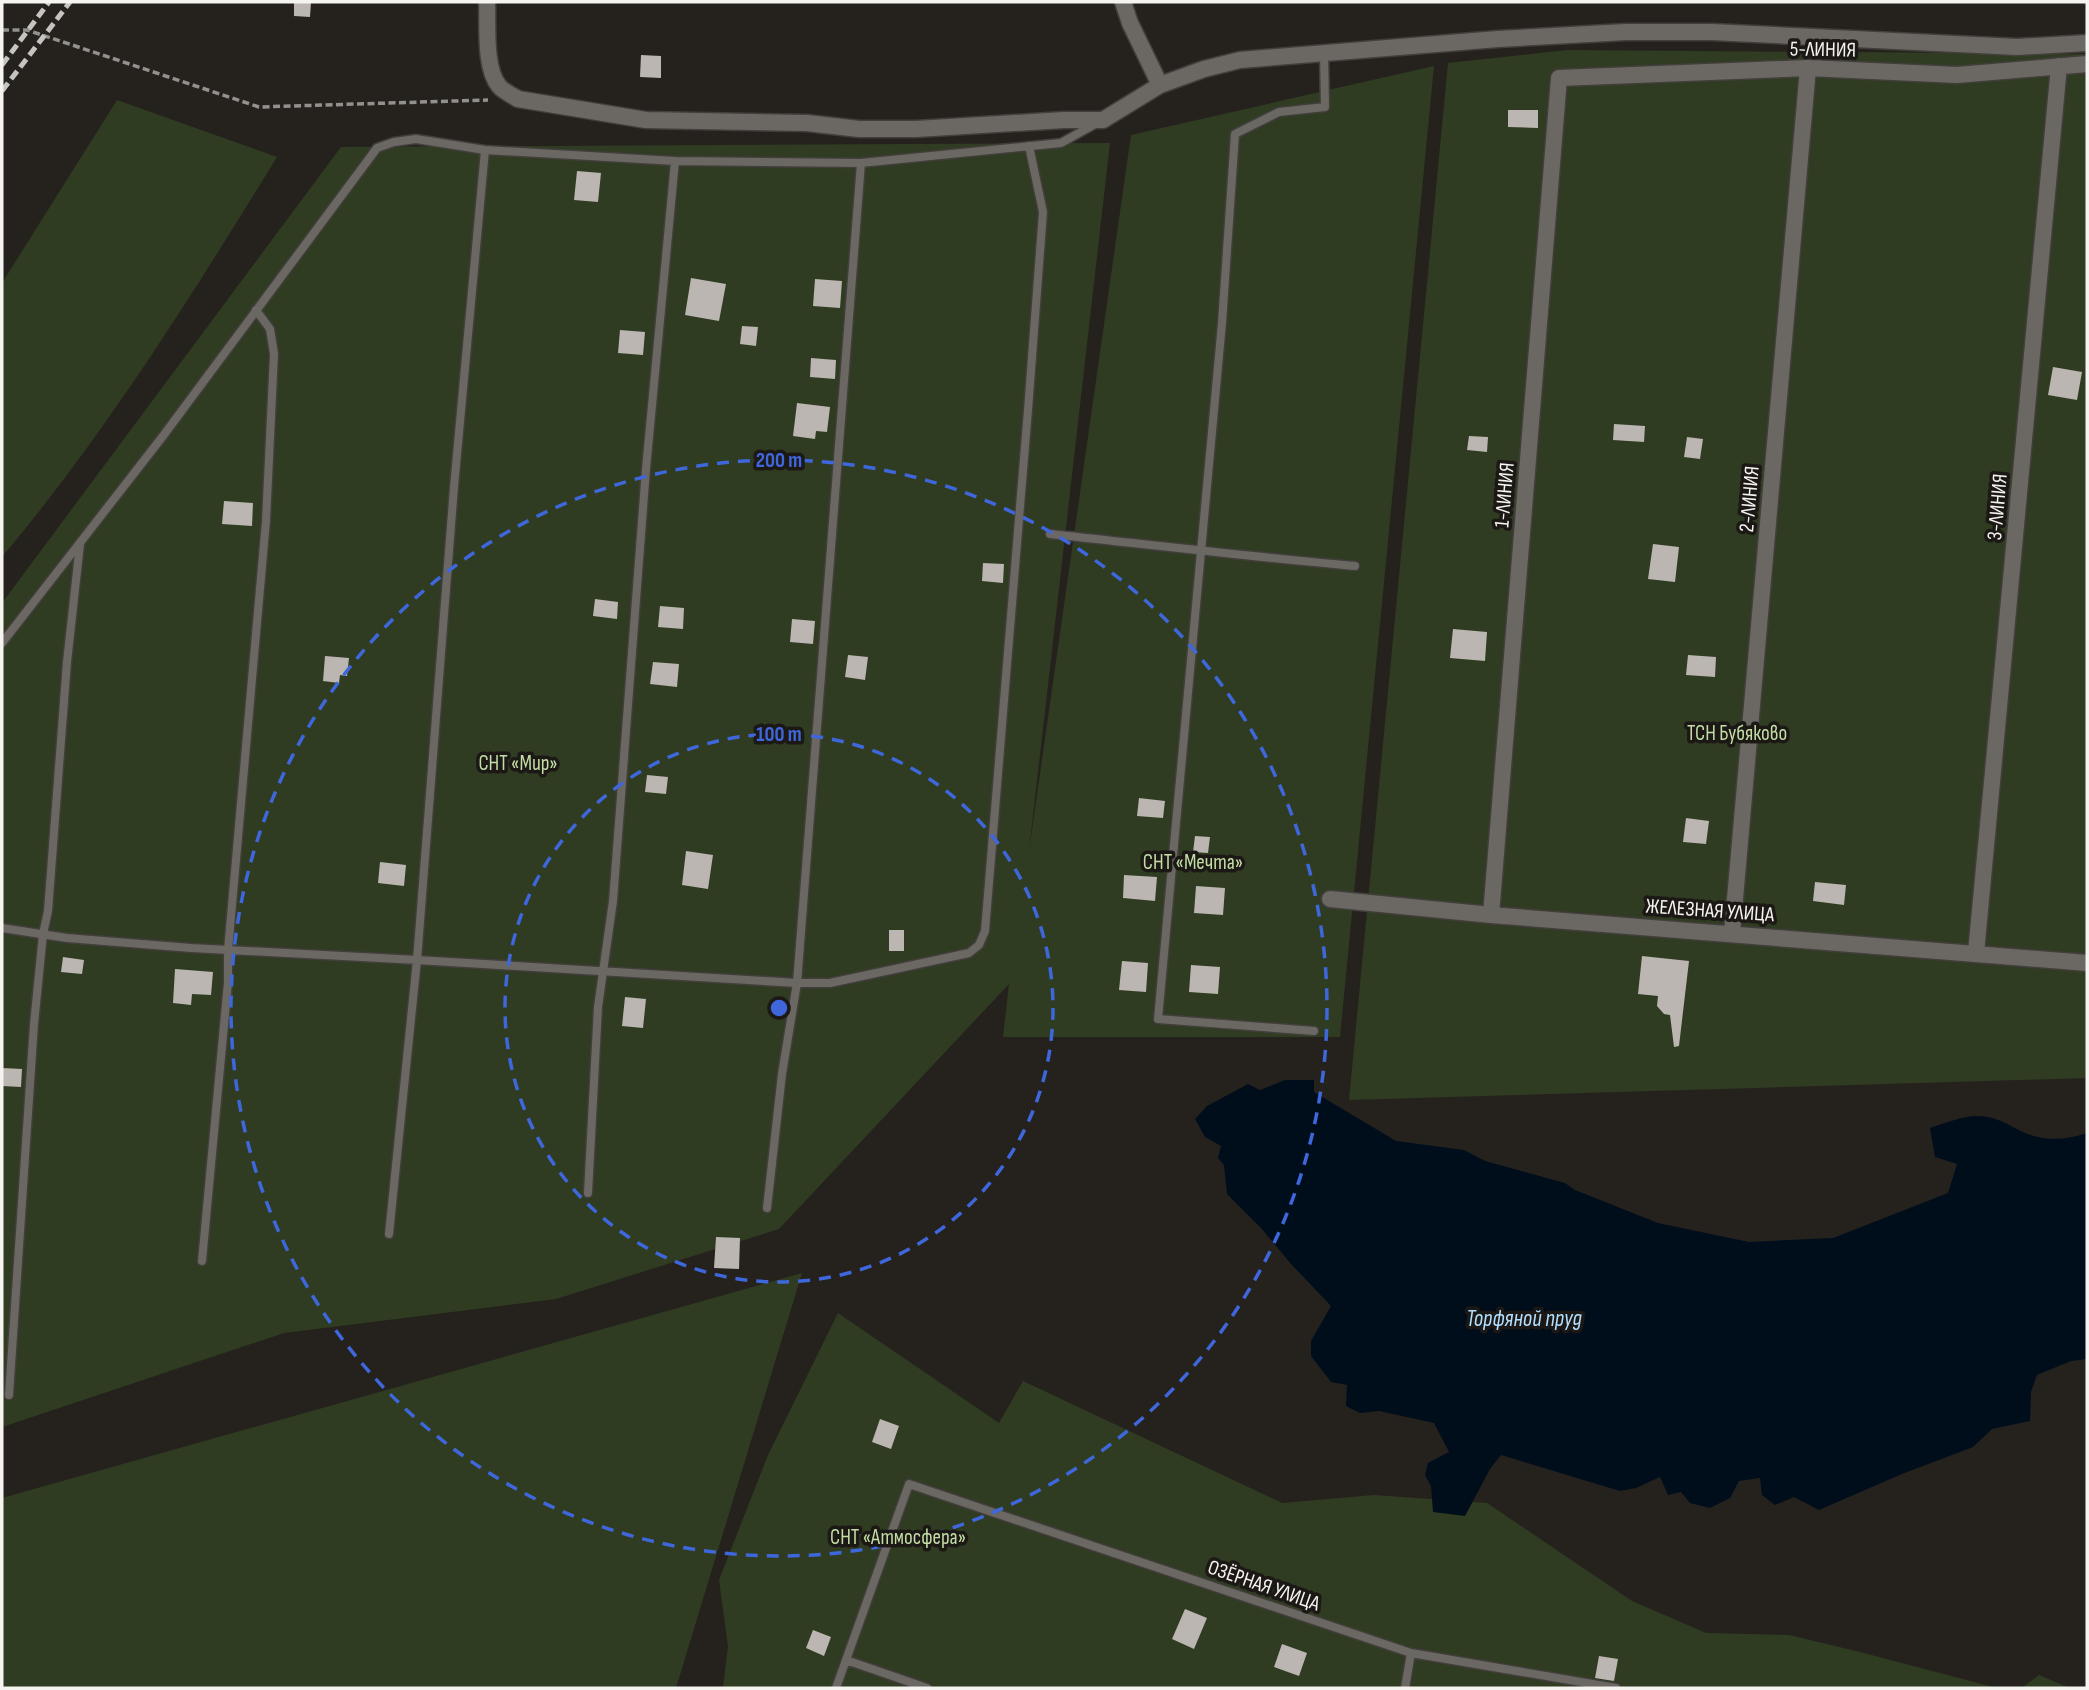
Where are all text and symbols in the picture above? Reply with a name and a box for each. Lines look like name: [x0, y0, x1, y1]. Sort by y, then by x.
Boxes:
street label: 5-ЛИНИЯ: [1790, 36, 1856, 63]
text: 200 m: [756, 448, 802, 473]
street label: 1-ЛИНИЯ: [1489, 461, 1520, 529]
street label: 2-ЛИНИЯ: [1734, 465, 1765, 533]
street label: 3-ЛИНИЯ: [1982, 473, 2013, 541]
park label: ТСН Бубяково: [1687, 721, 1787, 746]
text: 100 m: [756, 722, 802, 747]
park label: СНТ «Мир»: [478, 751, 558, 776]
park label: СНТ «Мечта»: [1143, 850, 1243, 875]
street label: ЖЕЛЕЗНАЯ УЛИЦА: [1645, 894, 1776, 928]
centre of rings: [767, 996, 791, 1020]
water label: Торфяной пруд: [1466, 1305, 1583, 1333]
park label: СНТ «Атмосфера»: [830, 1525, 966, 1550]
street label: ОЗЁРНАЯ УЛИЦА: [1204, 1555, 1324, 1617]

